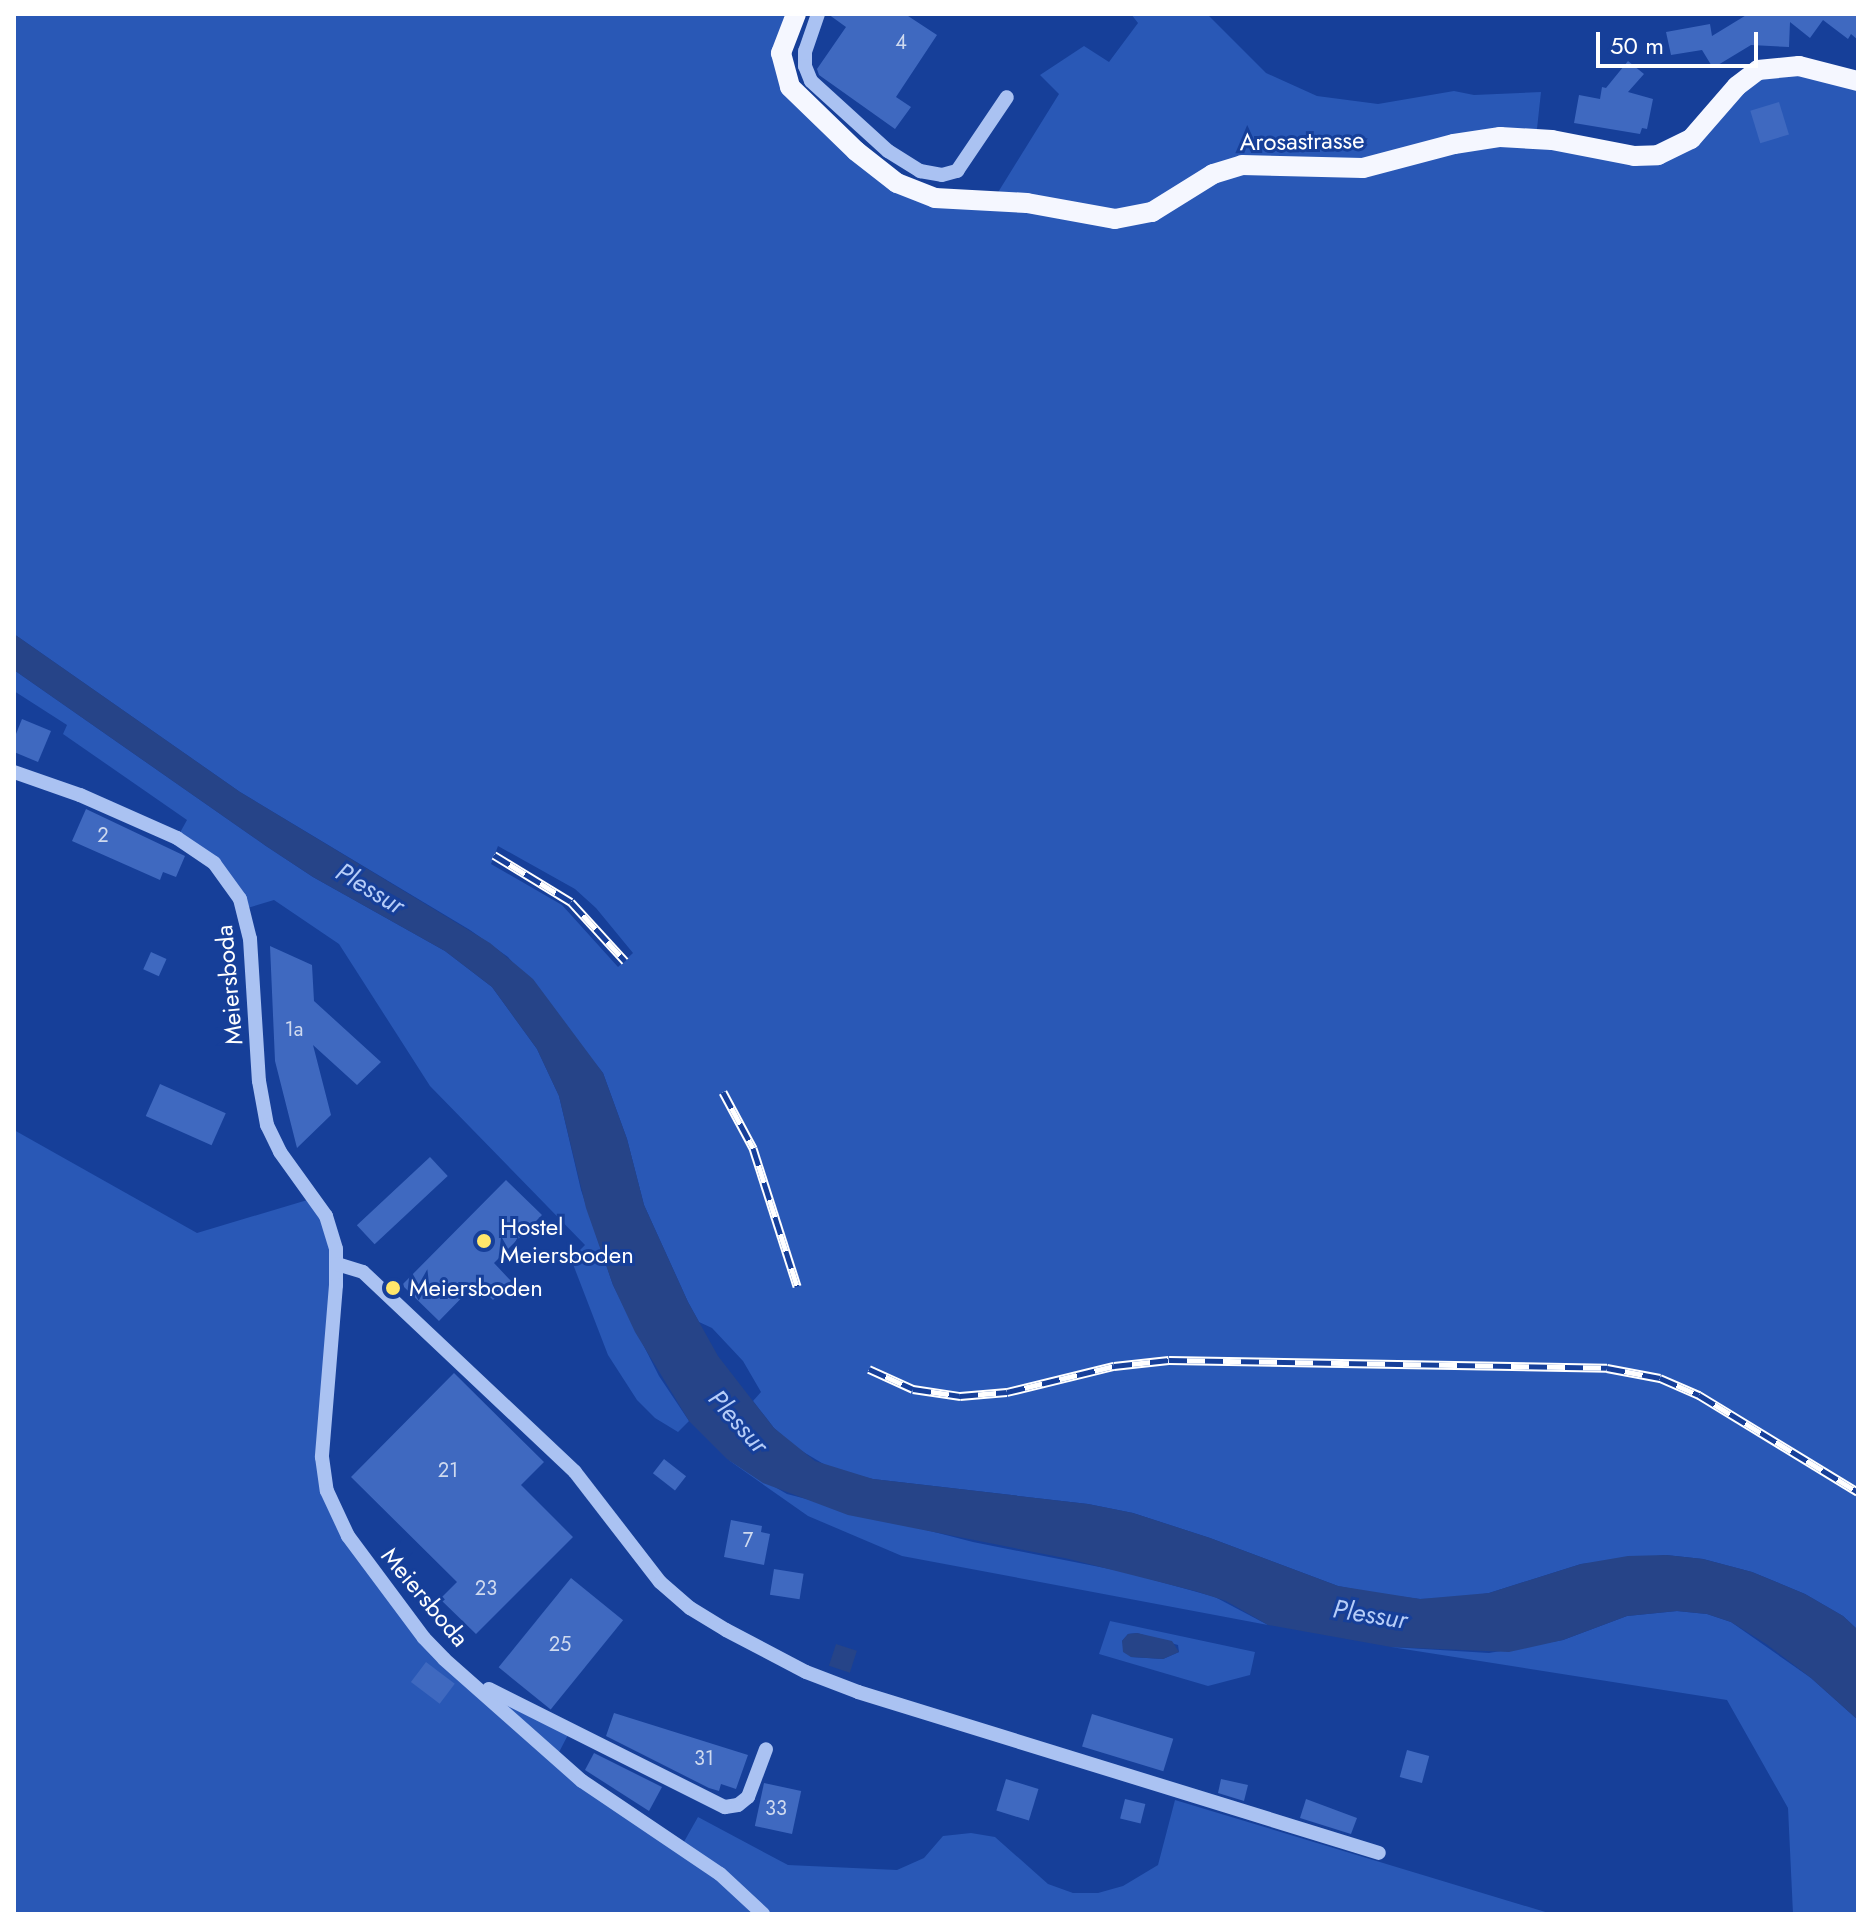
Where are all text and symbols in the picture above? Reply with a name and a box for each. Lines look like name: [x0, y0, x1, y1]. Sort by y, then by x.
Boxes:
scale bar: [1600, 16, 1762, 66]
text: 50 m: [1610, 28, 1664, 63]
house number: 4: [895, 30, 907, 54]
street label: Arosastrasse: [1239, 126, 1365, 156]
house number: 2: [97, 823, 109, 847]
water label: Plessur: [330, 856, 410, 922]
street label: Meiersboda: [209, 924, 249, 1046]
house number: 1a: [285, 1017, 303, 1041]
place label: Hostel Meiersboden: [500, 1213, 634, 1269]
marker: Hostel Meiersboden: [475, 1232, 493, 1250]
place label: Meiersboden: [409, 1274, 543, 1302]
marker: Meiersboden: [384, 1279, 402, 1297]
water label: Plessur: [701, 1384, 775, 1460]
house number: 21: [438, 1458, 458, 1482]
house number: 7: [743, 1528, 753, 1552]
street label: Meiersboda: [375, 1542, 475, 1652]
house number: 23: [475, 1576, 497, 1600]
water label: Plessur: [1331, 1594, 1409, 1636]
house number: 25: [549, 1632, 571, 1656]
house number: 31: [694, 1746, 714, 1770]
house number: 33: [765, 1796, 787, 1820]

